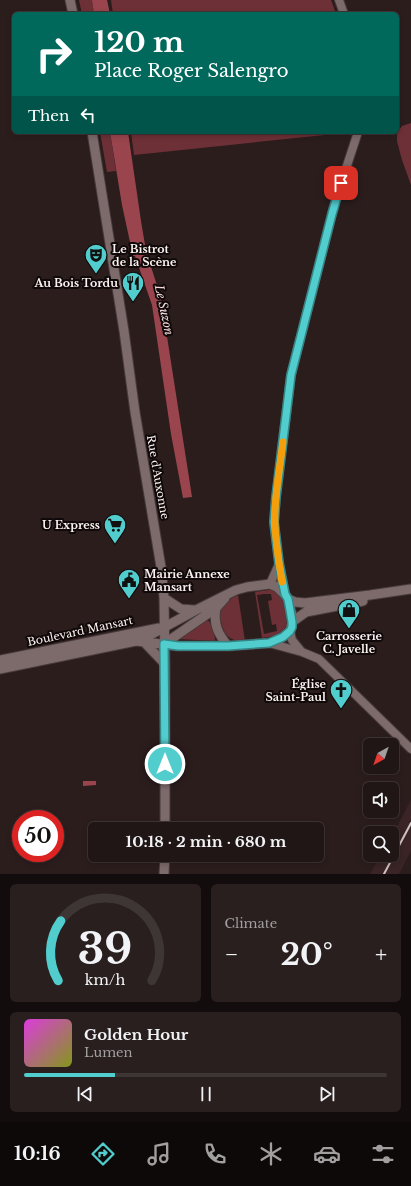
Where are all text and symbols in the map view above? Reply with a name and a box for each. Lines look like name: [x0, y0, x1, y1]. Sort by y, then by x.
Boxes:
text: 120 m: [94, 25, 184, 60]
icon: right: [28, 28, 80, 80]
text: Place Roger Salengro: [94, 60, 288, 82]
icon: left: [77, 104, 99, 126]
text: Then: [28, 106, 69, 125]
pin: [324, 166, 358, 200]
icon: arrive: [330, 172, 352, 194]
theatre icon: Le Bistrot de la Scène: [83, 242, 109, 275]
place label: Le Bistrot de la Scène: [112, 242, 177, 269]
restaurant icon: Au Bois Tordu: [120, 270, 146, 303]
place label: Au Bois Tordu: [34, 276, 118, 290]
water label: Le Suzon: [152, 282, 177, 337]
street label: Rue d'Auxonne: [144, 434, 172, 520]
supermarket icon: U Express: [102, 512, 128, 545]
place label: U Express: [42, 518, 100, 532]
public building icon: Mairie Annexe Mansart: [116, 567, 142, 600]
place label: Mairie Annexe Mansart: [144, 567, 230, 594]
shop icon: Carrosserie C. Javelle: [336, 597, 362, 630]
street label: Boulevard Mansart: [26, 613, 135, 649]
place label: Carrosserie C. Javelle: [316, 629, 383, 656]
place label: Église Saint-Paul: [266, 677, 327, 704]
church icon: Église Saint-Paul: [328, 677, 354, 710]
north arrow: [363, 738, 399, 774]
map controls: [363, 738, 399, 862]
position arrow: [144, 743, 186, 785]
button: sound: [363, 782, 399, 818]
speed limit sign: 50: [12, 810, 64, 862]
button: search: [363, 826, 399, 862]
text: 10:18 · 2 min · 680 m: [126, 832, 286, 851]
text: Climate: [225, 915, 277, 932]
text: 39: [78, 924, 133, 975]
text: 20°: [281, 936, 333, 973]
text: −: [225, 941, 238, 968]
text: +: [375, 941, 387, 968]
text: km/h: [85, 971, 126, 989]
text: Golden Hour: [84, 1025, 188, 1044]
text: Lumen: [84, 1044, 133, 1061]
icon: previous: [74, 1083, 96, 1105]
icon: pause: [195, 1083, 217, 1105]
icon: next: [316, 1083, 338, 1105]
icon: directions: [89, 1140, 117, 1168]
icon: music: [145, 1140, 173, 1168]
icon: phone: [201, 1140, 229, 1168]
icon: climate: [257, 1140, 285, 1168]
icon: car: [313, 1140, 341, 1168]
icon: filters: [369, 1140, 397, 1168]
text: 10:16: [14, 1143, 61, 1165]

